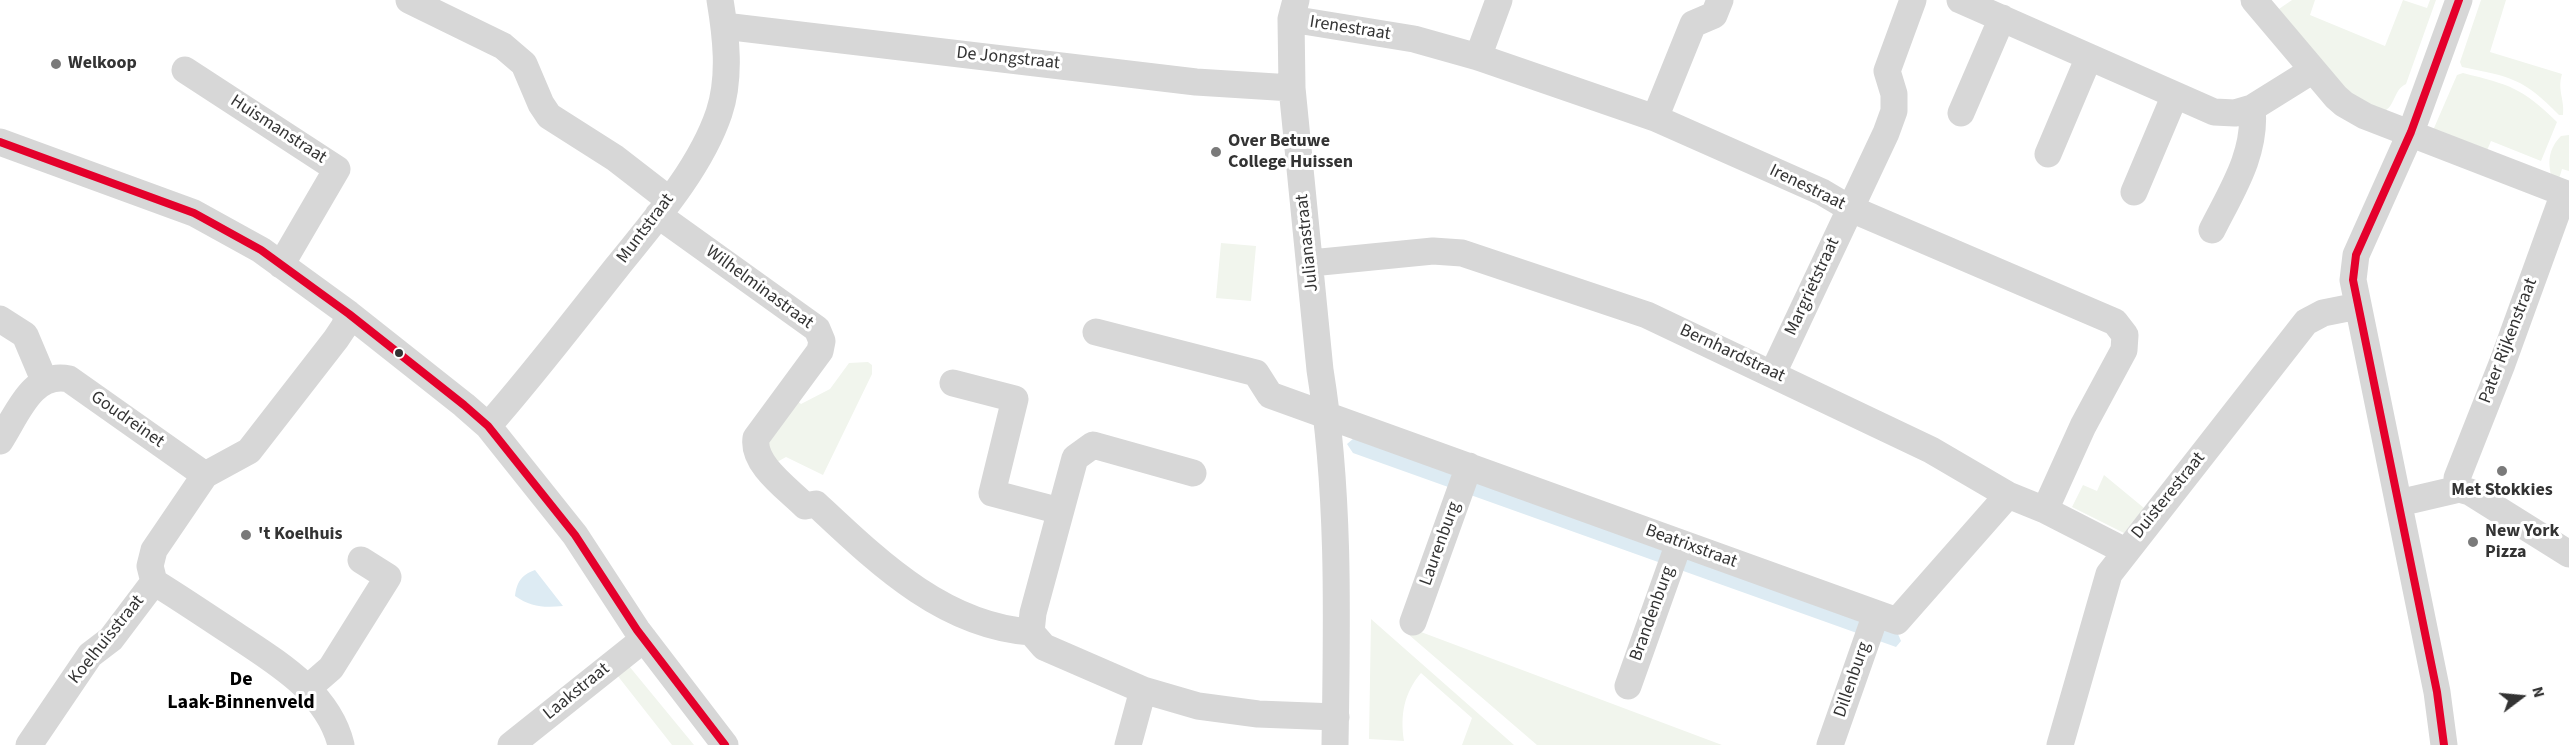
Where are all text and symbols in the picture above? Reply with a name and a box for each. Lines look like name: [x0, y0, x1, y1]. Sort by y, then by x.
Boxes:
street label: Irenestraat: [1308, 12, 1392, 46]
street label: De Jongstraat: [955, 43, 1061, 75]
place label: Welkoop: [68, 53, 137, 75]
marker: Welkoop: [49, 57, 63, 71]
street label: Huismanstraat: [226, 91, 330, 169]
place label: Over Betuwe College Huissen: [1228, 131, 1353, 174]
marker: Over Betuwe College Huissen: [1209, 145, 1223, 159]
street label: Irenestraat: [1766, 160, 1848, 216]
street label: Muntstraat: [613, 190, 679, 268]
street label: Julianastraat: [1292, 193, 1324, 293]
street label: Margrietstraat: [1781, 235, 1845, 339]
street label: Wilhelminastraat: [701, 242, 817, 334]
street label: Pater Rijkenstraat: [2475, 275, 2543, 407]
street label: Bernhardstraat: [1676, 320, 1788, 388]
unlabelled marker: [393, 347, 405, 359]
street label: Goudreinet: [86, 387, 168, 453]
street label: Duisterestraat: [2127, 448, 2211, 544]
marker: Met Stokkies: [2495, 464, 2509, 478]
place label: Met Stokkies: [2451, 480, 2553, 502]
street label: Laurenburg: [1416, 499, 1466, 589]
street label: Beatrixstraat: [1642, 520, 1740, 574]
place label: New York Pizza: [2485, 521, 2559, 564]
place label: 't Koelhuis: [258, 524, 343, 546]
marker: 't Koelhuis: [239, 528, 253, 542]
marker: New York Pizza: [2466, 535, 2480, 549]
street label: Brandenburg: [1626, 564, 1680, 664]
street label: Koelhuisstraat: [65, 591, 149, 689]
street label: Dillenburg: [1830, 639, 1876, 721]
street label: Laakstraat: [540, 659, 614, 725]
north arrow: [2491, 667, 2551, 727]
district label: De Laak-Binnenveld: [167, 669, 315, 716]
text: N: [2526, 684, 2550, 700]

